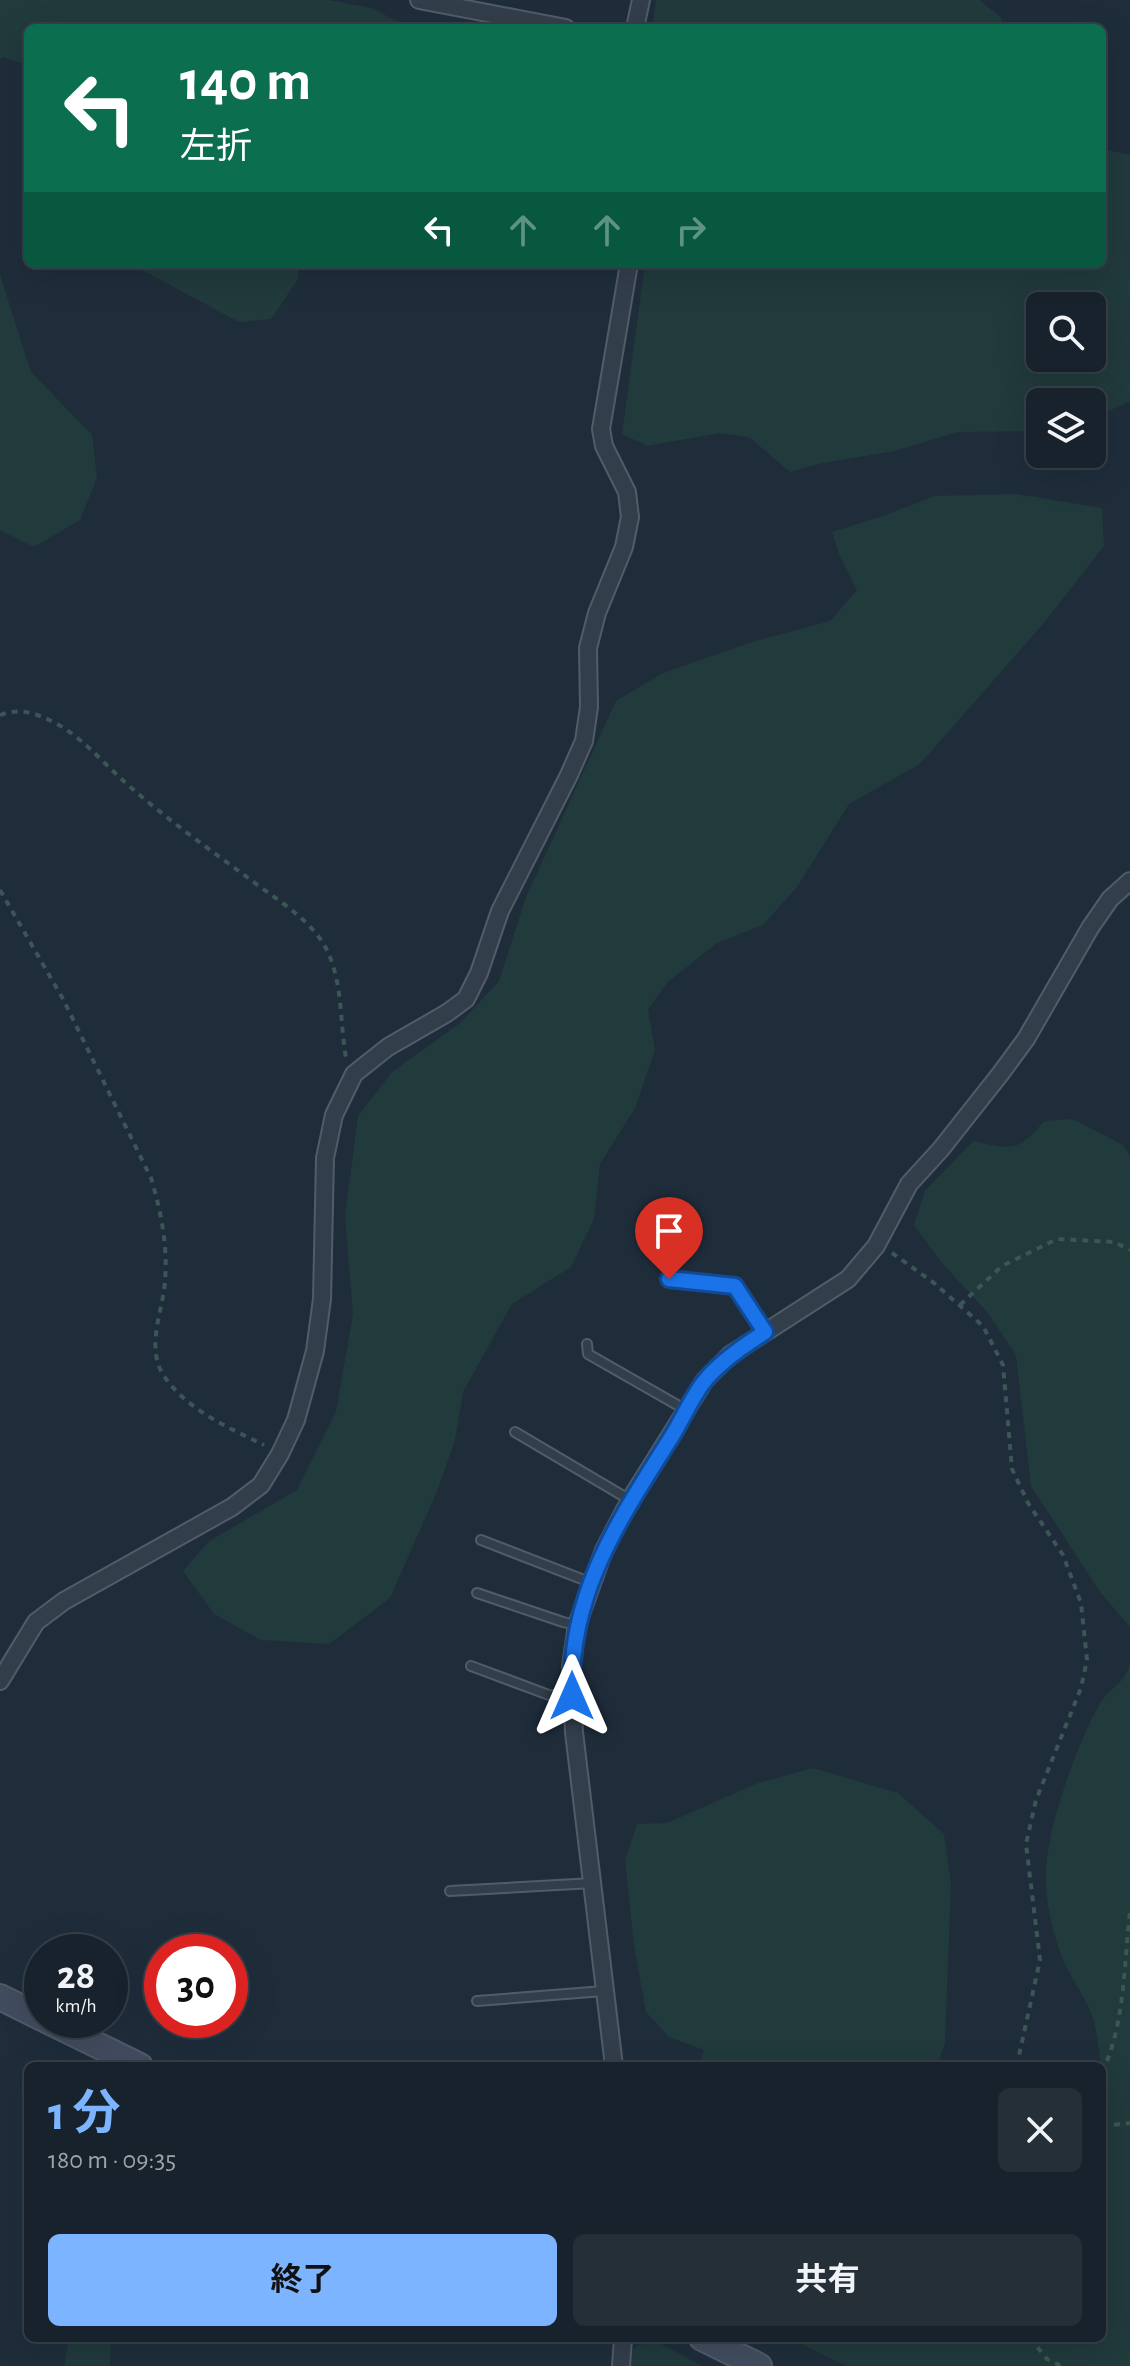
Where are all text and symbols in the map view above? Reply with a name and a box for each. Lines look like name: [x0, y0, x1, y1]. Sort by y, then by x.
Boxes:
text: 140 m: [180, 54, 311, 110]
icon: left: [48, 56, 152, 160]
text: 左折: [180, 129, 252, 165]
icon: left: [417, 208, 461, 252]
icon: ahead: [501, 208, 545, 252]
icon: ahead: [585, 208, 629, 252]
icon: right: [669, 208, 713, 252]
map controls: [1026, 292, 1106, 468]
button: search: [1026, 292, 1106, 372]
button: layers: [1026, 388, 1106, 468]
pin: [635, 1197, 703, 1279]
icon: arrive: [647, 1209, 691, 1253]
position arrow: [530, 1654, 614, 1738]
speed limit sign: 30: [144, 1934, 248, 2038]
text: 28: [57, 1956, 95, 1996]
text: km/h: [55, 1996, 97, 2016]
button: close: [998, 2088, 1082, 2172]
text: 1 分: [48, 2091, 121, 2139]
text: 180 m · 09:35: [48, 2147, 176, 2173]
button: 終了: [48, 2234, 557, 2326]
button: 共有: [573, 2234, 1082, 2326]

